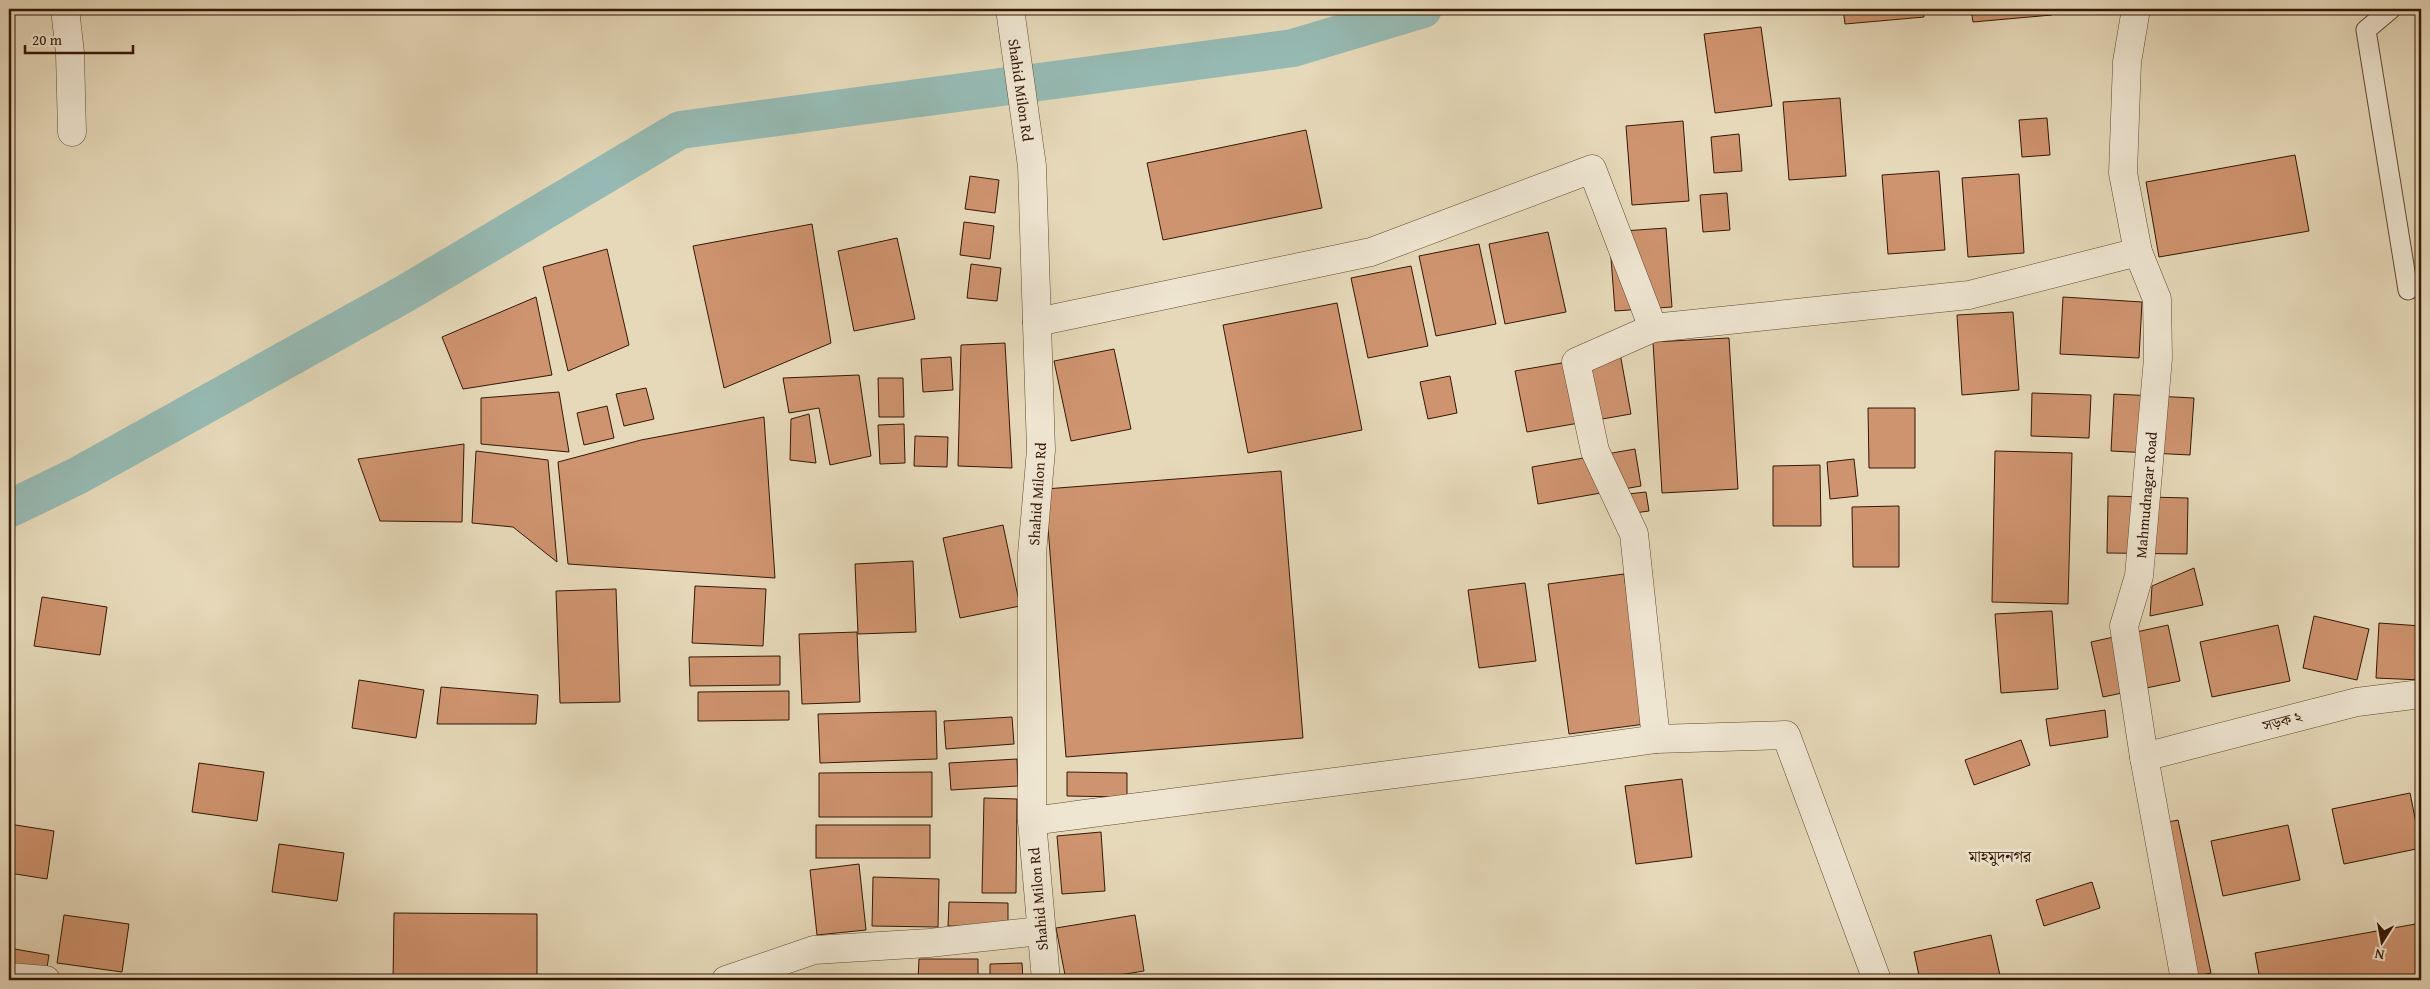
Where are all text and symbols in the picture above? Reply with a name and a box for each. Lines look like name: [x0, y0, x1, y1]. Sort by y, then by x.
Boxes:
scale bar: [25, 22, 132, 54]
text: 20 m: [32, 29, 63, 50]
street label: Shahid Milon Rd: [1003, 37, 1039, 143]
street label: Mahmudnagar Road: [2130, 431, 2162, 559]
street label: Shahid Milon Rd: [1023, 442, 1051, 546]
street label: সড়ক ২: [2259, 706, 2304, 737]
district label: মাহমুদনগর: [1968, 844, 2032, 868]
street label: Shahid Milon Rd: [1023, 847, 1053, 951]
north arrow: [2358, 916, 2408, 966]
text: N: [2372, 944, 2386, 965]

